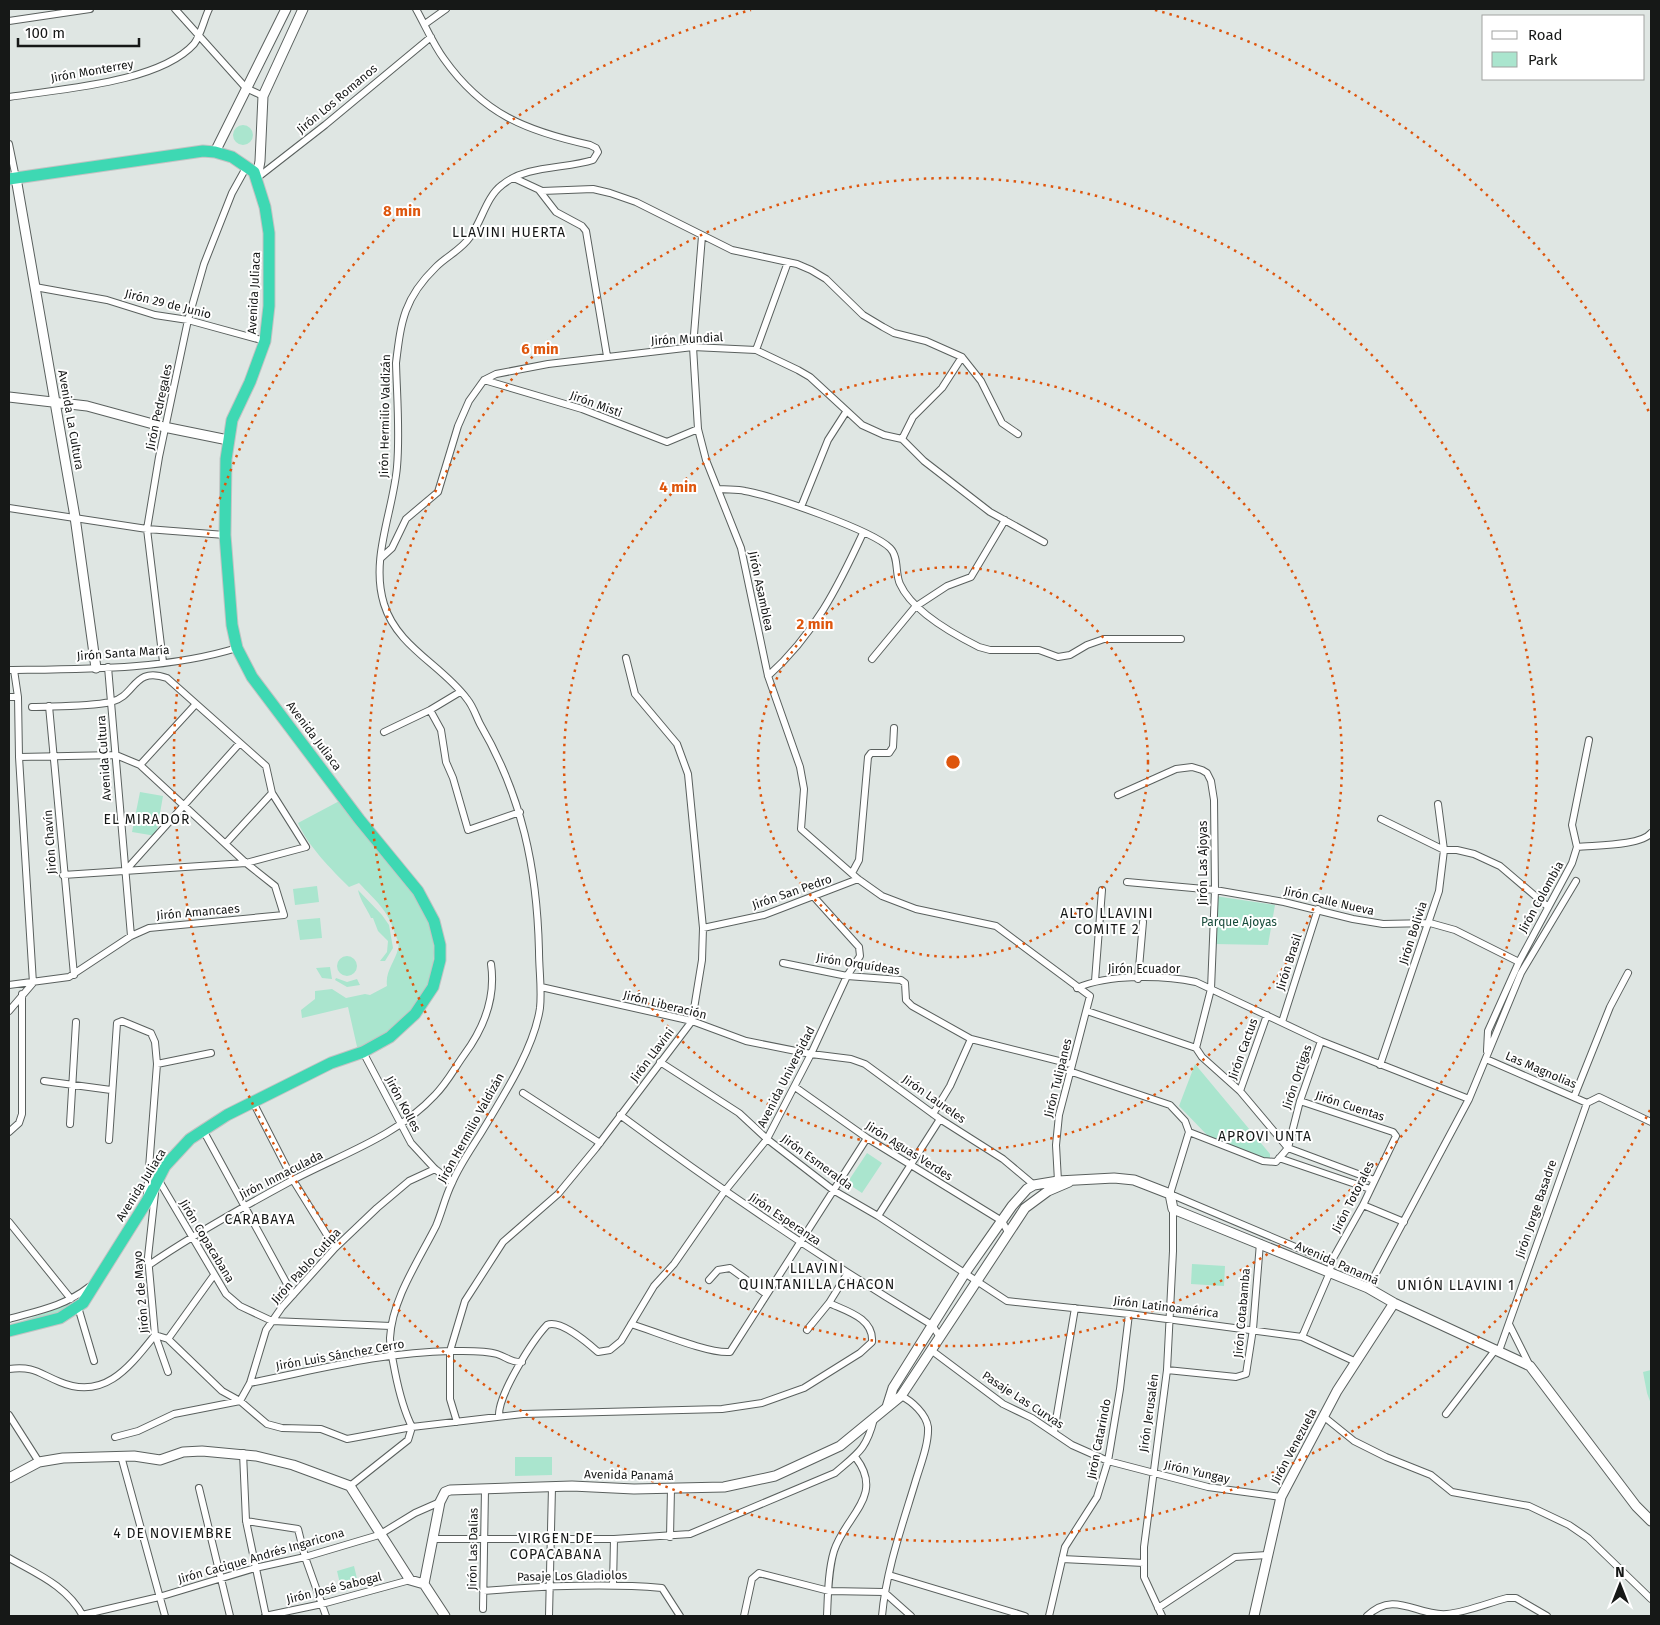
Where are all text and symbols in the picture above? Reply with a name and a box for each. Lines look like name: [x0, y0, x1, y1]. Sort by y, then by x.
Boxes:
scale bar: [18, 15, 139, 47]
legend: [1482, 15, 1645, 80]
text: 100 m: [25, 24, 65, 42]
text: Road: [1528, 26, 1563, 44]
text: Park: [1528, 51, 1558, 69]
street label: Jirón Monterrey: [49, 57, 135, 85]
street label: Jirón Los Romanos: [294, 61, 380, 137]
text: 8 min: [383, 202, 421, 220]
district label: LLAVINI HUERTA: [452, 224, 566, 241]
street label: Avenida Juliaca: [245, 251, 263, 335]
street label: Jirón 29 de Junio: [123, 286, 213, 322]
street label: Jirón Mundial: [650, 330, 724, 348]
text: 6 min: [521, 340, 559, 358]
street label: Jirón Hermilio Valdizán: [377, 354, 393, 478]
street label: Jirón Pedregales: [143, 362, 175, 451]
street label: Avenida La Cultura: [55, 369, 87, 471]
street label: Jirón Misti: [568, 388, 624, 420]
text: 4 min: [659, 478, 697, 496]
street label: Jirón Asamblea: [746, 550, 776, 632]
text: 2 min: [797, 615, 833, 633]
street label: Jirón Santa María: [76, 643, 170, 663]
street label: Avenida Juliaca: [283, 699, 345, 773]
street label: Avenida Cultura: [94, 715, 114, 801]
centre of rings: [944, 753, 962, 771]
street label: Jirón Chavín: [41, 809, 59, 875]
district label: EL MIRADOR: [104, 811, 190, 828]
street label: Jirón Las Ajoyas: [1196, 820, 1210, 905]
street label: Jirón Colombia: [1516, 859, 1566, 935]
street label: Jirón San Pedro: [750, 872, 834, 912]
street label: Jirón Calle Nueva: [1283, 884, 1375, 918]
street label: Jirón Bolivia: [1396, 900, 1430, 966]
street label: Jirón Amancaes: [156, 901, 241, 923]
district label: ALTO LLAVINI COMITE 2: [1060, 905, 1154, 938]
park label: Parque Ajoyas: [1201, 915, 1277, 929]
street label: Jirón Brasil: [1273, 931, 1305, 992]
street label: Jirón Orquídeas: [815, 950, 901, 978]
street label: Jirón Ecuador: [1108, 962, 1181, 976]
street label: Jirón Liberación: [622, 988, 708, 1022]
street label: Jirón Cactus: [1225, 1016, 1261, 1082]
street label: Avenida Universidad: [754, 1024, 818, 1130]
street label: Jirón Llavini: [627, 1025, 677, 1085]
street label: Jirón Tulipanes: [1041, 1037, 1075, 1119]
street label: Jirón Ortigas: [1279, 1043, 1315, 1111]
street label: Las Magnolias: [1503, 1049, 1579, 1091]
street label: Jirón Hermilio Valdizán: [435, 1070, 507, 1186]
street label: Jirón Laureles: [900, 1072, 969, 1126]
street label: Jirón Kolles: [382, 1074, 424, 1135]
street label: Jirón Cuentas: [1314, 1088, 1387, 1124]
street label: Jirón Aguas Verdes: [863, 1119, 956, 1184]
district label: APROVI UNTA: [1218, 1128, 1312, 1145]
street label: Jirón Esmeralda: [778, 1131, 856, 1193]
street label: Avenida Juliaca: [113, 1146, 169, 1224]
street label: Jirón Inmaculada: [237, 1148, 325, 1202]
street label: Jirón Jorge Basadre: [1513, 1158, 1559, 1260]
street label: Jirón Totorales: [1329, 1159, 1377, 1235]
street label: Jirón Esperanza: [746, 1190, 824, 1248]
street label: Jirón Copacabana: [177, 1197, 237, 1285]
district label: CARABAYA: [224, 1211, 296, 1228]
street label: Jirón Pablo Cutipa: [268, 1225, 344, 1307]
street label: Avenida Panamá: [1293, 1238, 1381, 1288]
street label: Jirón 2 de Mayo: [130, 1250, 152, 1334]
district label: LLAVINI QUINTANILLA CHACON: [739, 1260, 895, 1293]
street label: Jirón Cotabamba: [1231, 1267, 1253, 1359]
district label: UNIÓN LLAVINI 1: [1397, 1276, 1515, 1294]
street label: Jirón Latinoamérica: [1113, 1294, 1219, 1320]
street label: Jirón Luis Sánchez Cerro: [275, 1337, 405, 1373]
street label: Pasaje Las Curvas: [980, 1368, 1067, 1432]
street label: Jirón Jerusalén: [1137, 1373, 1161, 1453]
street label: Jirón Catarindo: [1084, 1398, 1114, 1480]
street label: Jirón Venezuela: [1268, 1406, 1320, 1486]
street label: Jirón Yungay: [1163, 1458, 1231, 1486]
street label: Avenida Panamá: [584, 1467, 674, 1483]
street label: Jirón Las Dalias: [465, 1507, 481, 1590]
district label: 4 DE NOVIEMBRE: [113, 1525, 233, 1542]
street label: Jirón Cacique Andrés Ingaricona: [176, 1525, 346, 1587]
district label: VIRGEN DE COPACABANA: [510, 1530, 602, 1563]
north arrow: [1595, 1560, 1645, 1610]
text: N: [1615, 1564, 1625, 1581]
street label: Pasaje Los Gladiolos: [517, 1568, 628, 1584]
street label: Jirón José Sabogal: [285, 1569, 384, 1607]

